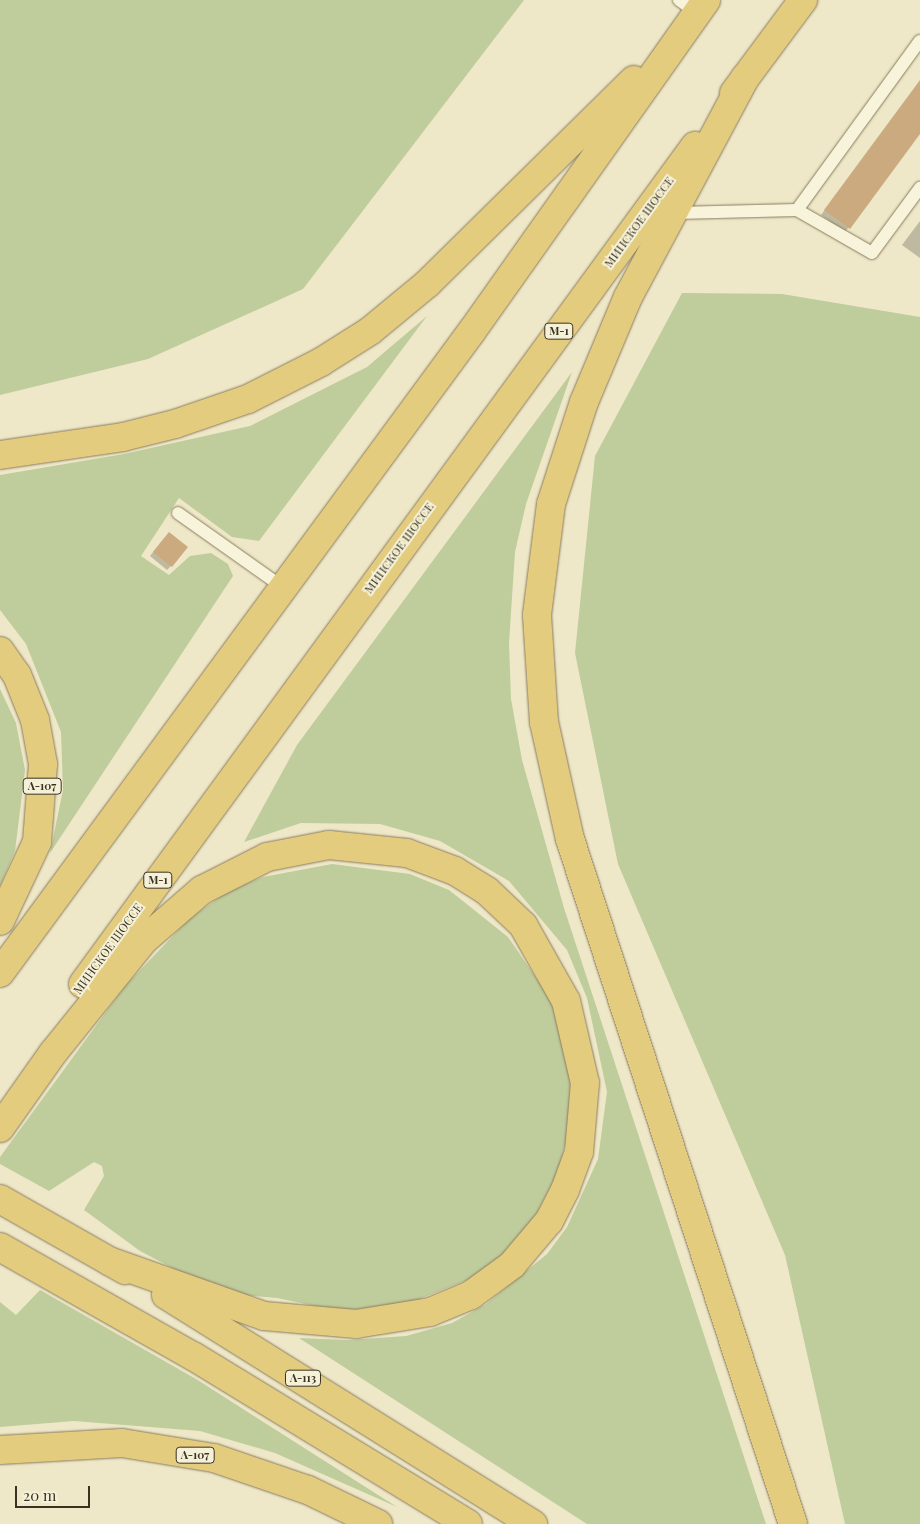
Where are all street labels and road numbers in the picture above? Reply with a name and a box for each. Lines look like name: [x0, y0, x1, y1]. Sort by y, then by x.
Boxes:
street label: МИНСКОЕ ШОССЕ: [601, 174, 677, 270]
road number: М-1: [544, 322, 574, 340]
street label: МИНСКОЕ ШОССЕ: [361, 500, 437, 596]
road number: А-107: [22, 778, 62, 794]
road number: М-1: [143, 872, 173, 888]
street label: МИНСКОЕ ШОССЕ: [70, 901, 146, 997]
road number: А-113: [284, 1370, 322, 1386]
road number: А-107: [175, 1446, 215, 1464]

